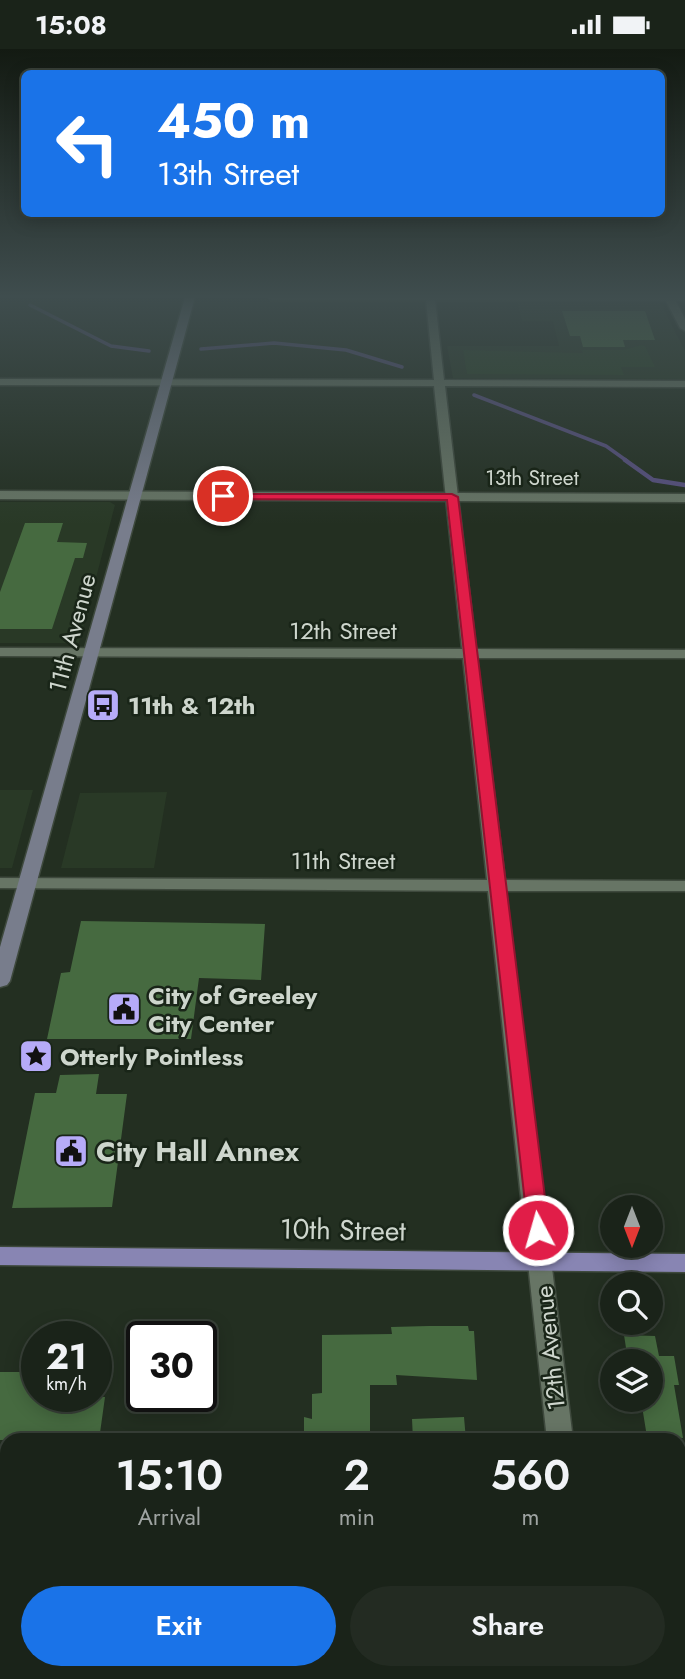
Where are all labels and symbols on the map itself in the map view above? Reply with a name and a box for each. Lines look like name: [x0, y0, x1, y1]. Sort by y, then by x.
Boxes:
street label: 13th Street: [485, 463, 579, 493]
pin: [193, 466, 253, 526]
street label: 11th Avenue: [39, 570, 105, 696]
street label: 12th Street: [289, 613, 397, 648]
bus stop icon: 11th & 12th: [84, 686, 122, 724]
place label: 11th & 12th: [128, 688, 255, 723]
street label: 11th Street: [291, 843, 395, 878]
place label: City of Greeley City Center: [148, 978, 318, 1041]
public building icon: City of Greeley City Center: [105, 990, 143, 1028]
place icon: Otterly Pointless: [17, 1037, 55, 1075]
place label: Otterly Pointless: [60, 1039, 243, 1074]
place label: City Hall Annex: [96, 1131, 299, 1172]
public building icon: City Hall Annex: [52, 1132, 90, 1170]
position arrow: [501, 1193, 575, 1267]
north arrow: [600, 1195, 663, 1258]
street label: 10th Street: [280, 1208, 407, 1252]
street label: 12th Avenue: [526, 1284, 574, 1412]
speed limit sign: 30: [126, 1321, 217, 1412]

